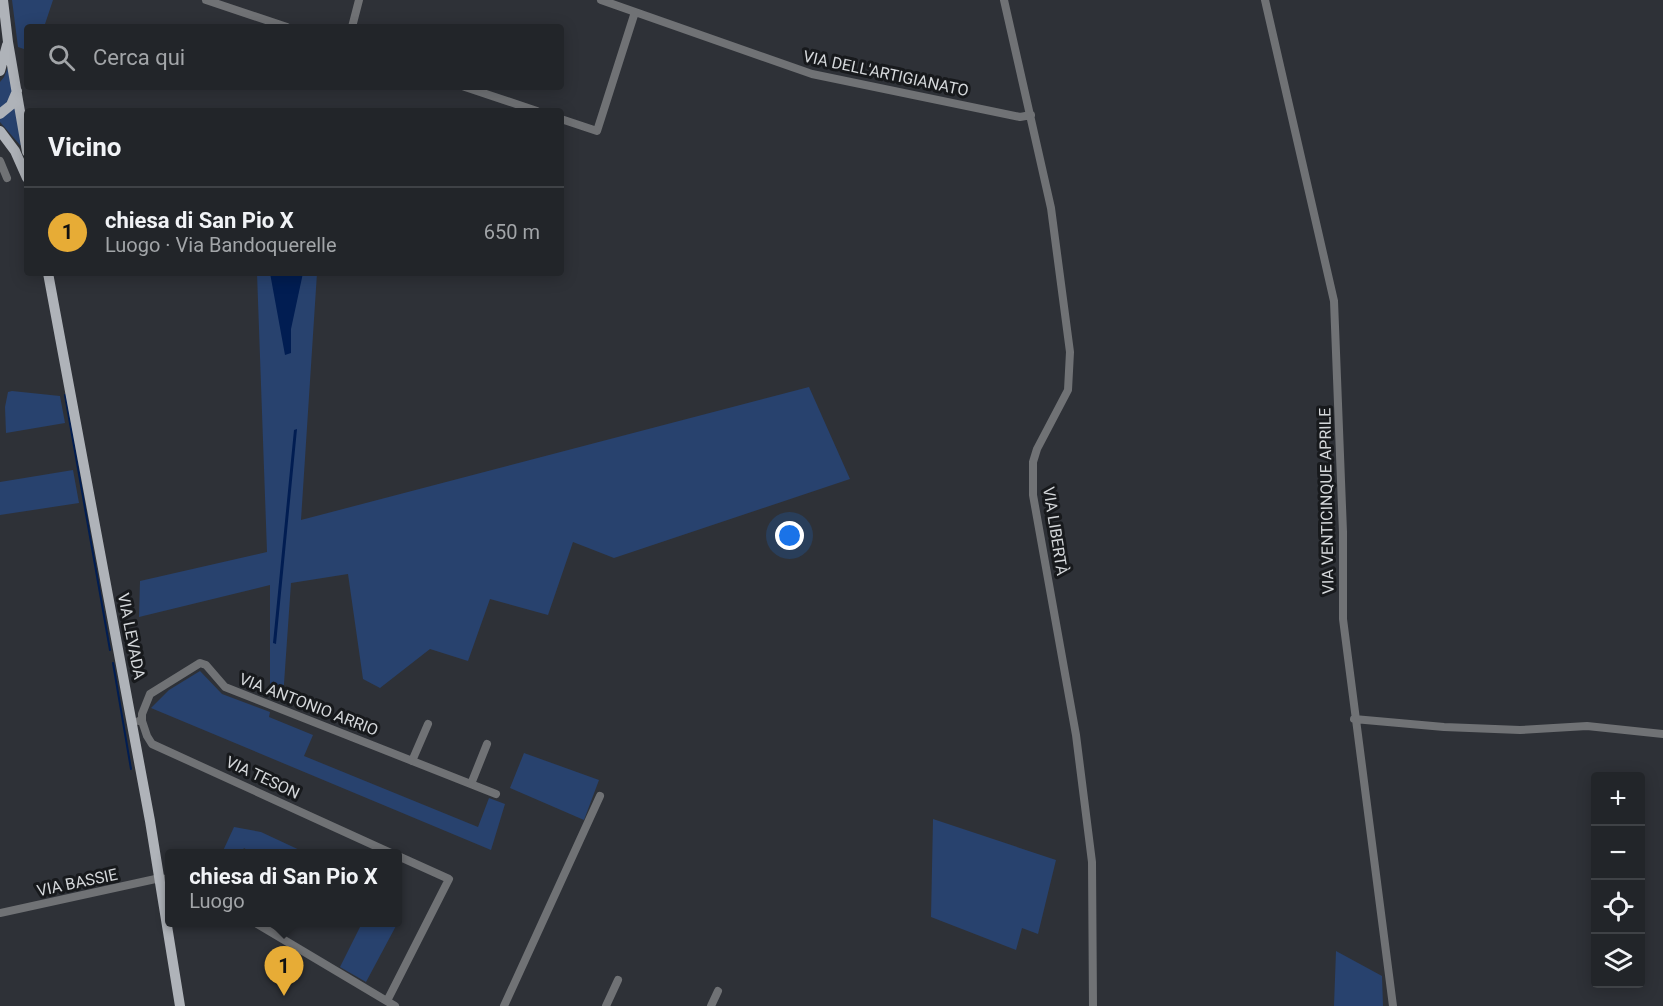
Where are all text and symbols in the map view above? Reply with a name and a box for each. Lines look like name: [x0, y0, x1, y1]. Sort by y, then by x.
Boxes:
search box: [24, 24, 564, 90]
icon: search: [45, 41, 78, 74]
text: Cerca qui: [93, 45, 185, 70]
street label: VIA DELL'ARTIGIANATO: [802, 47, 970, 100]
text: Vicino: [48, 132, 122, 162]
text: chiesa di San Pio X: [105, 208, 294, 233]
text: 1: [62, 220, 73, 244]
text: 650 m: [484, 220, 540, 244]
text: Luogo · Via Bandoquerelle: [105, 233, 337, 257]
street label: VIA VENTICINQUE APRILE: [1315, 408, 1338, 594]
street label: VIA LIBERTÀ: [1039, 485, 1072, 577]
your location: [775, 521, 804, 550]
street label: VIA LEVADA: [114, 591, 149, 681]
street label: VIA ANTONIO ARRIO: [237, 669, 381, 740]
street label: VIA TESON: [223, 752, 303, 803]
map controls: [1591, 772, 1645, 988]
button: +: [1591, 772, 1645, 826]
button: −: [1591, 826, 1645, 880]
popup: [165, 849, 402, 927]
text: chiesa di San Pio X: [189, 864, 378, 889]
street label: VIA BASSIE: [35, 865, 119, 900]
button: locate: [1591, 880, 1645, 934]
text: Luogo: [189, 889, 245, 913]
button: layers: [1591, 934, 1645, 988]
pin: 1: [264, 946, 304, 996]

